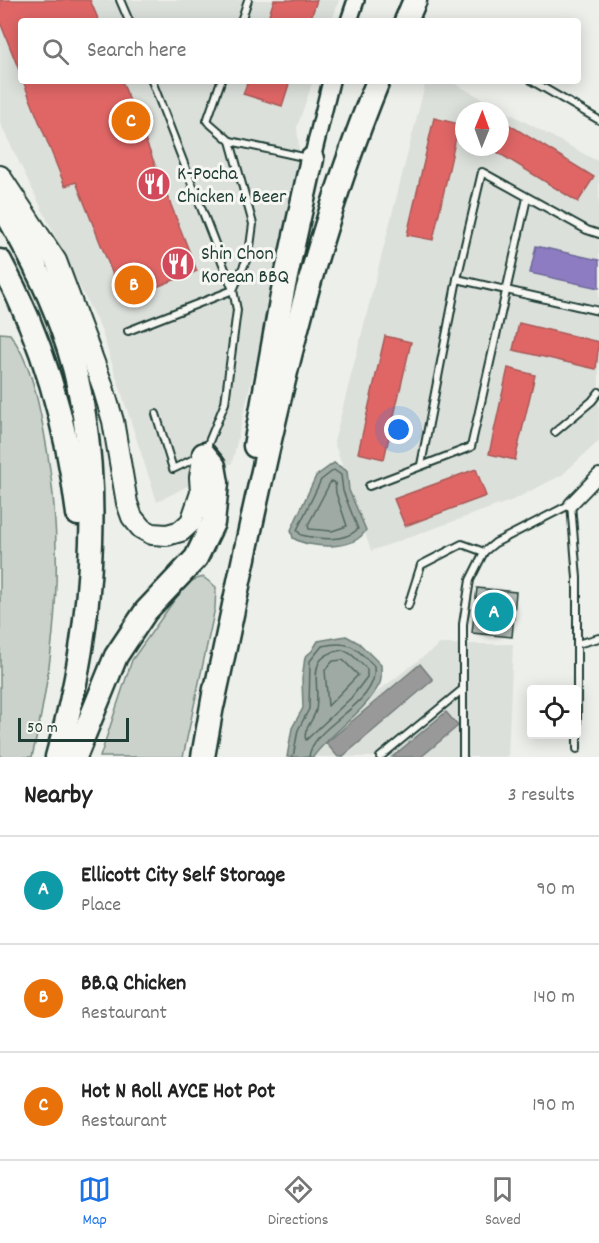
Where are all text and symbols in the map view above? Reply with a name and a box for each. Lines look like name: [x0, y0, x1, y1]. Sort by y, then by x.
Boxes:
search box: [18, 18, 581, 84]
icon: search: [39, 35, 72, 68]
text: Search here: [87, 36, 186, 67]
pin: C: [112, 98, 150, 144]
north arrow: [455, 102, 509, 156]
place label: K-Pocha Chicken & Beer: [177, 161, 287, 212]
restaurant icon: K-Pocha Chicken & Beer: [136, 166, 172, 202]
place label: Shin Chon Korean BBQ: [201, 241, 289, 292]
restaurant icon: Shin Chon Korean BBQ: [160, 246, 196, 282]
pin: B: [114, 262, 154, 308]
your location: [384, 415, 413, 444]
pin: A: [474, 590, 514, 634]
map controls: [527, 685, 581, 739]
button: locate: [527, 685, 581, 739]
scale bar: [18, 715, 129, 742]
text: 50 m: [27, 717, 58, 740]
text: Nearby: [24, 778, 92, 815]
text: 3 results: [508, 782, 575, 810]
text: Ellicott City Self Storage: [81, 861, 285, 892]
text: A: [38, 876, 49, 904]
text: 90 m: [537, 876, 575, 904]
text: Place: [81, 892, 121, 920]
text: BB.Q Chicken: [81, 969, 186, 1000]
text: B: [39, 984, 48, 1012]
text: 140 m: [533, 984, 575, 1012]
text: Restaurant: [81, 1000, 167, 1028]
text: Hot N Roll AYCE Hot Pot: [81, 1077, 275, 1108]
text: C: [39, 1092, 48, 1120]
text: 190 m: [532, 1092, 575, 1120]
text: Restaurant: [81, 1108, 167, 1136]
tab: Map: [78, 1173, 111, 1232]
tab: Directions: [268, 1173, 328, 1232]
tab: Saved: [485, 1173, 521, 1232]

